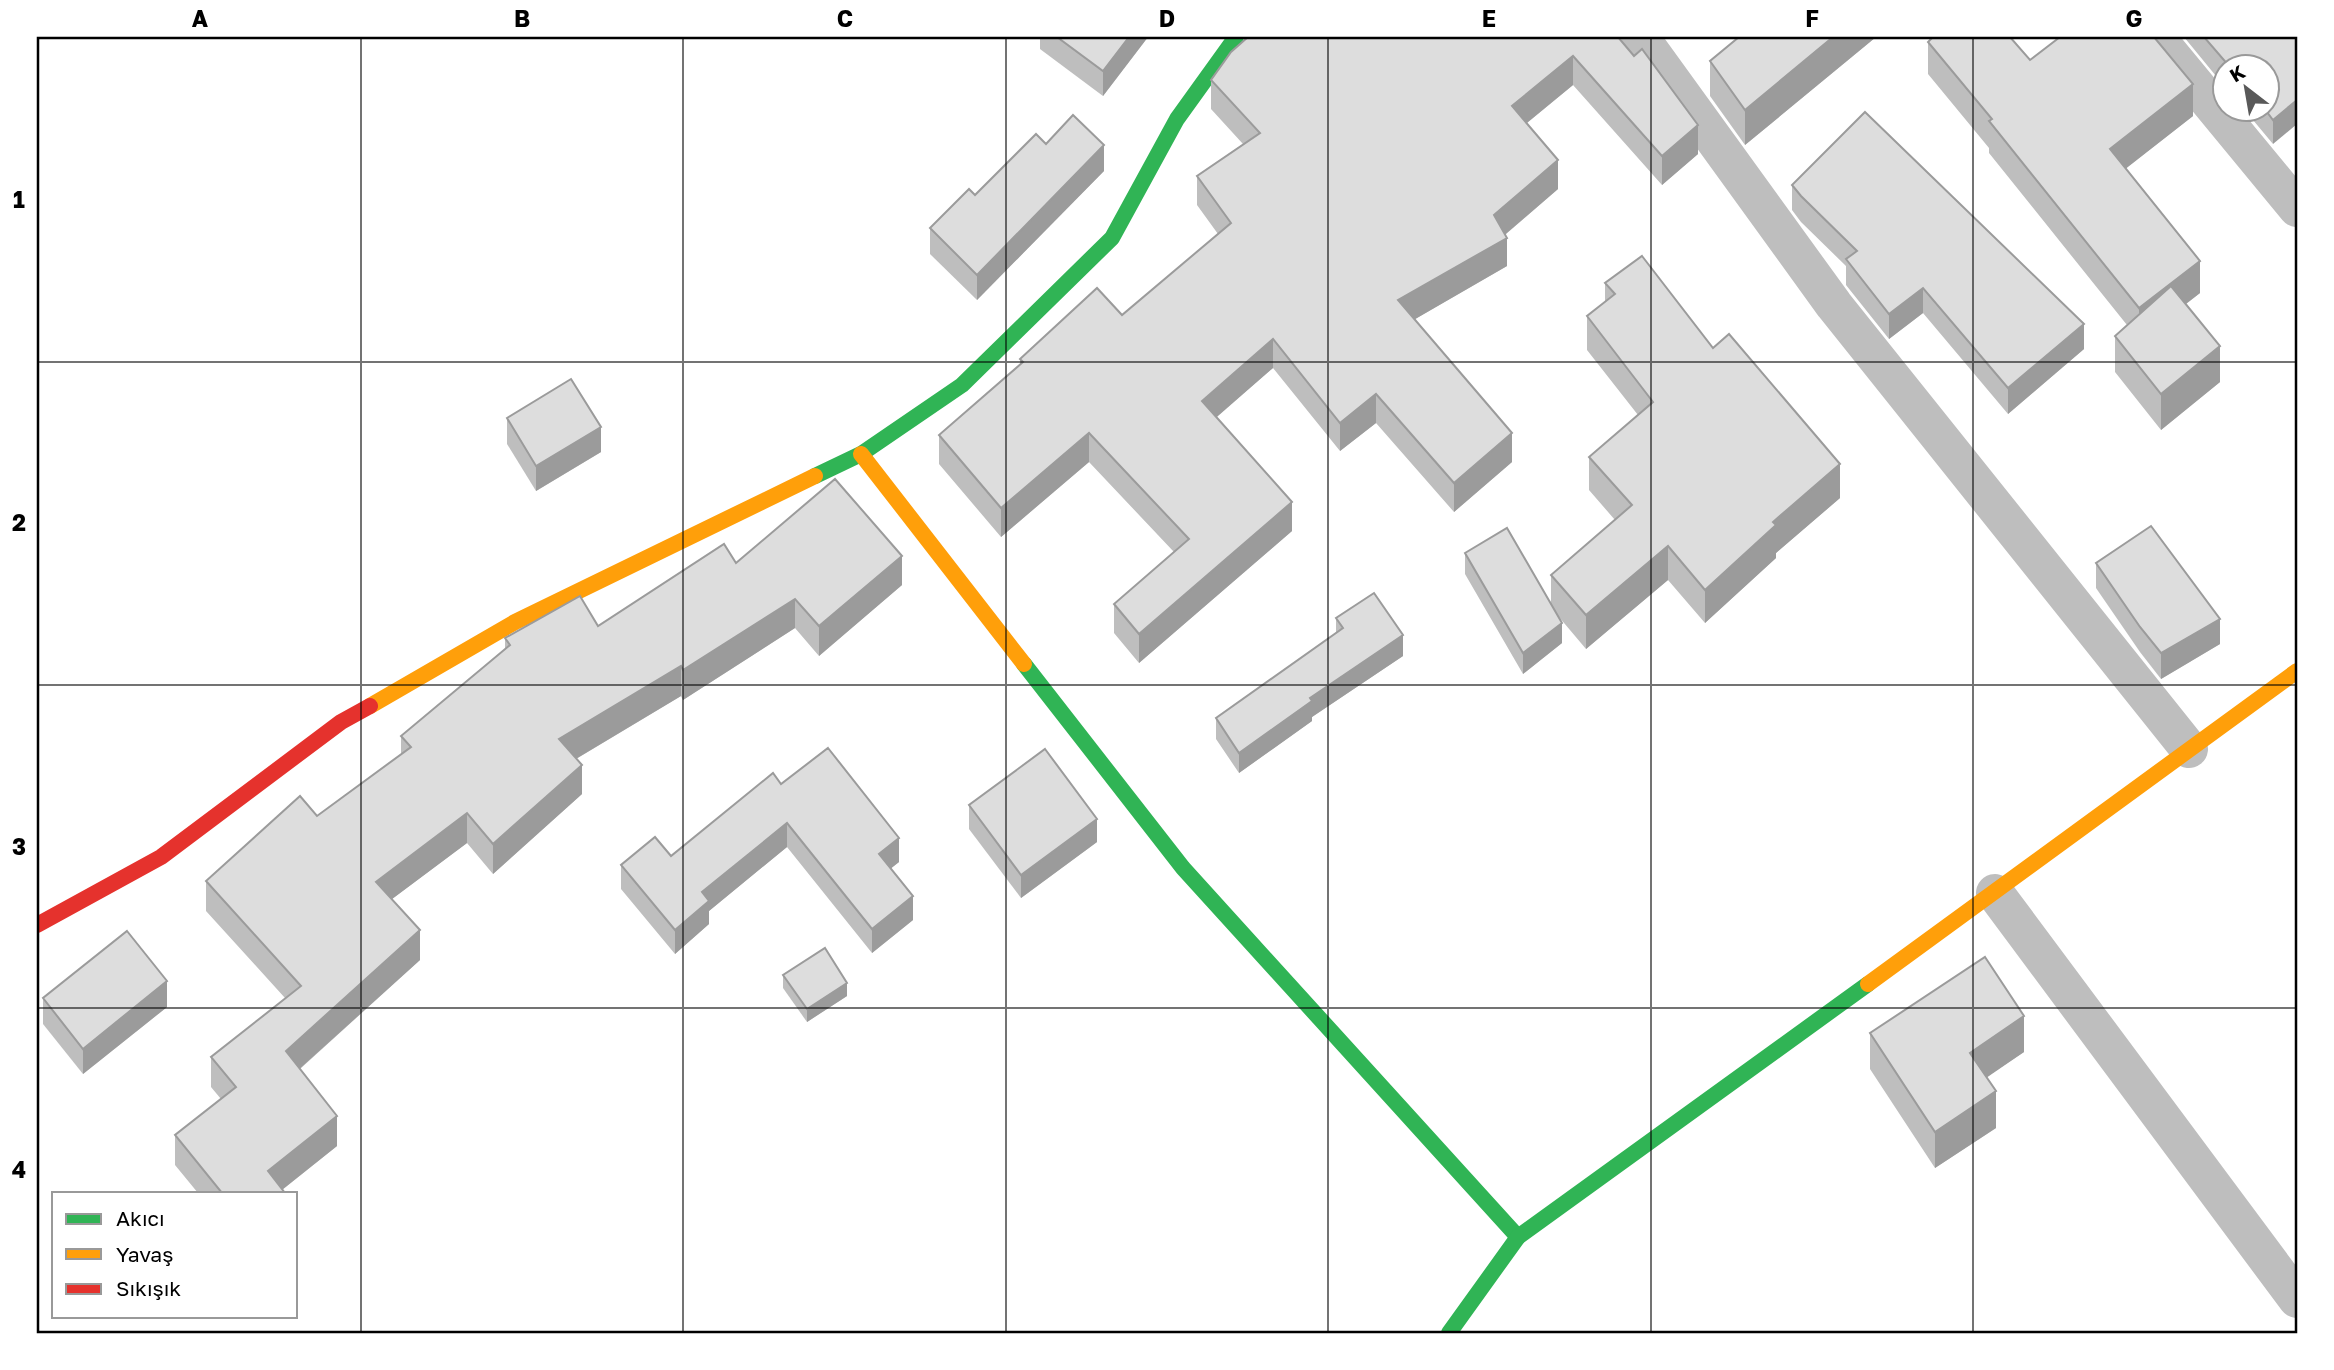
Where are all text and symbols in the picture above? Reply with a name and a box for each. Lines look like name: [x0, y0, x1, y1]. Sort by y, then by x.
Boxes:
text: A: [192, 4, 209, 32]
text: B: [514, 4, 530, 32]
text: C: [837, 4, 853, 32]
text: D: [1159, 4, 1175, 32]
text: E: [1482, 4, 1496, 32]
text: F: [1805, 4, 1819, 32]
text: G: [2126, 4, 2142, 32]
north arrow: [2212, 52, 2282, 122]
text: K: [2225, 59, 2249, 86]
text: 1: [13, 185, 25, 213]
text: 2: [12, 508, 26, 536]
text: 3: [12, 832, 26, 860]
text: 4: [12, 1155, 26, 1183]
legend: [52, 1192, 298, 1318]
text: Akıcı: [116, 1205, 165, 1231]
text: Yavaş: [116, 1241, 173, 1267]
text: Sıkışık: [116, 1275, 181, 1301]

